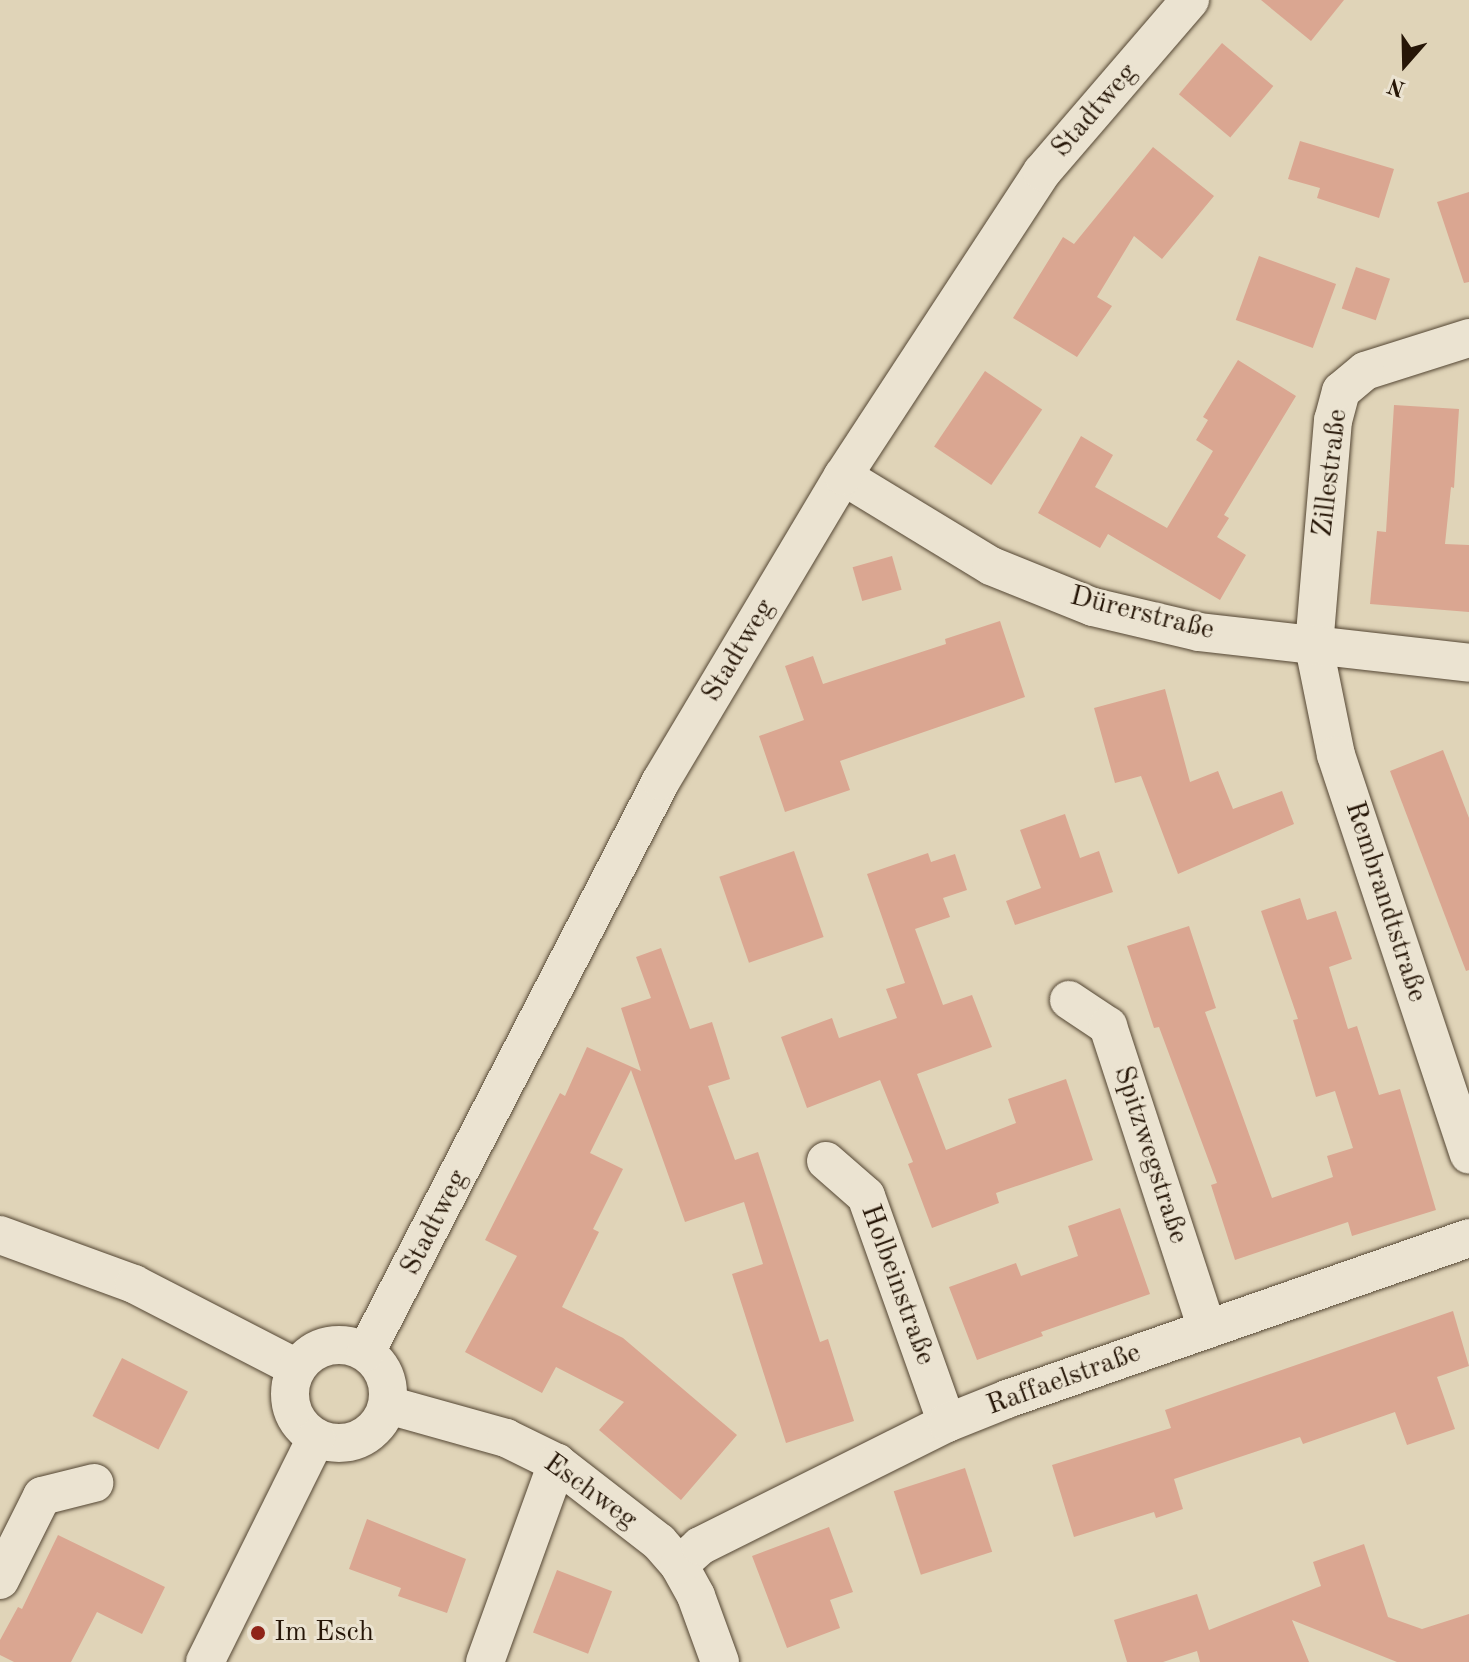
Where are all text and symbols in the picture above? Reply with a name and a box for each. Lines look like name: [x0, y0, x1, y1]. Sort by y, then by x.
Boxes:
north arrow: [1365, 24, 1445, 104]
street label: Stadtweg: [1045, 57, 1145, 165]
text: N: [1385, 73, 1408, 100]
street label: Zillestraße: [1306, 407, 1356, 539]
street label: Dürerstraße: [1066, 580, 1218, 648]
street label: Stadtweg: [695, 594, 783, 708]
street label: Rembrandtstraße: [1337, 797, 1433, 1007]
street label: Spitzwegstraße: [1105, 1062, 1195, 1248]
street label: Stadtweg: [394, 1165, 476, 1281]
street label: Holbeinstraße: [852, 1200, 942, 1370]
street label: Raffaelstraße: [982, 1337, 1146, 1423]
street label: Eschweg: [537, 1447, 643, 1537]
place label: Im Esch: [274, 1616, 374, 1650]
marker: Im Esch: [249, 1624, 267, 1642]

